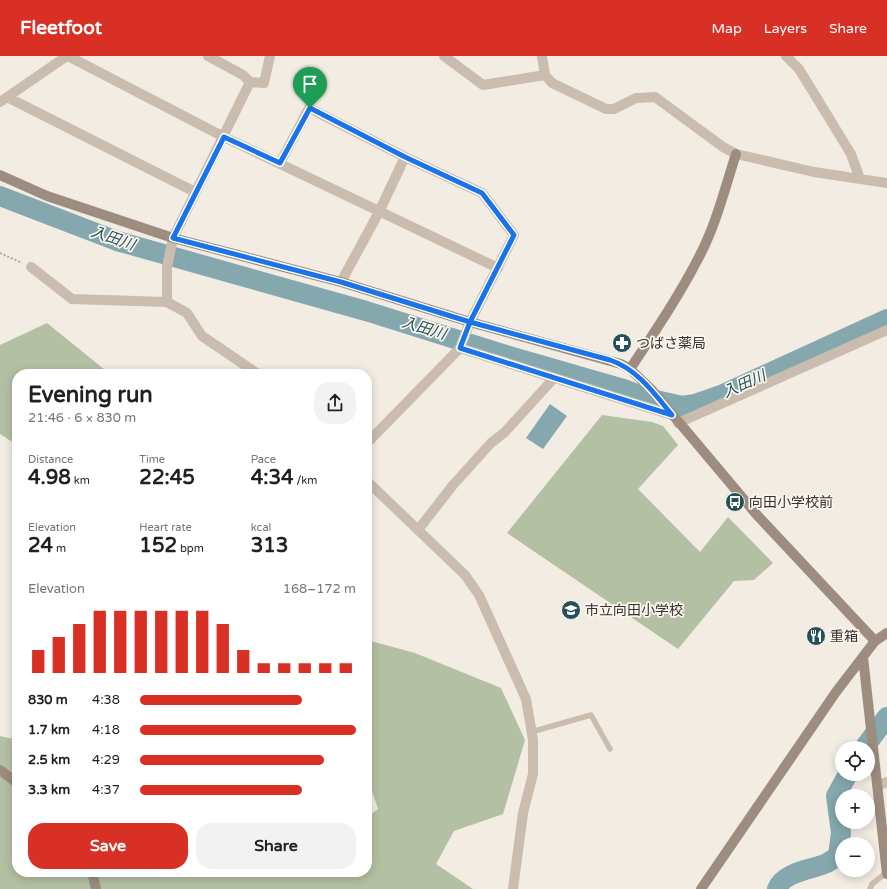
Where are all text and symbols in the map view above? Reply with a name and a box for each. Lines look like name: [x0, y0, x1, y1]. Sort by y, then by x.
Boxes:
text: Fleetfoot: [20, 17, 102, 39]
text: Map: [712, 20, 742, 37]
text: Layers: [764, 20, 807, 37]
text: Share: [829, 20, 867, 37]
pin: [293, 67, 327, 108]
icon: arrive: [299, 73, 321, 95]
water label: 入田川: [89, 222, 139, 254]
water label: 入田川: [400, 313, 450, 344]
pharmacy icon: つばさ薬局: [611, 332, 633, 354]
place label: つばさ薬局: [636, 335, 706, 352]
water label: 入田川: [720, 366, 770, 401]
text: Evening run: [28, 382, 153, 408]
button: share: [314, 382, 356, 424]
text: 21:46 · 6 × 830 m: [28, 410, 136, 426]
text: Distance: [28, 453, 73, 466]
text: Time: [139, 453, 165, 466]
text: Pace: [251, 453, 276, 466]
text: 4.98: [28, 466, 71, 490]
text: 22:45: [139, 466, 195, 490]
text: 4:34: [251, 466, 294, 490]
text: km: [71, 474, 90, 487]
text: /km: [294, 474, 317, 487]
bus stop icon: 向田小学校前: [724, 491, 746, 513]
place label: 向田小学校前: [749, 494, 833, 511]
text: Elevation: [28, 521, 76, 534]
text: Heart rate: [139, 521, 192, 534]
text: kcal: [251, 521, 271, 534]
text: 24: [28, 534, 53, 558]
text: 152: [139, 534, 177, 558]
text: 313: [251, 534, 288, 558]
text: m: [53, 542, 66, 555]
text: bpm: [177, 542, 204, 555]
text: Elevation: [28, 581, 85, 597]
text: 168–172 m: [283, 581, 356, 597]
school or university icon: 市立向田小学校: [560, 599, 582, 621]
place label: 市立向田小学校: [585, 602, 683, 619]
restaurant icon: 重箱: [805, 625, 827, 647]
place label: 重箱: [830, 628, 858, 645]
text: 830 m: [28, 692, 68, 708]
text: 4:38: [92, 692, 120, 708]
text: 1.7 km: [28, 722, 70, 738]
text: 4:18: [92, 722, 120, 738]
map controls: [835, 741, 875, 877]
button: locate: [835, 741, 875, 781]
text: 2.5 km: [28, 752, 70, 768]
text: 4:29: [92, 752, 120, 768]
text: 3.3 km: [28, 782, 70, 798]
text: 4:37: [92, 782, 120, 798]
button: +: [835, 789, 875, 829]
button: Save: [28, 823, 188, 869]
button: Share: [196, 823, 356, 869]
button: −: [835, 837, 875, 877]

